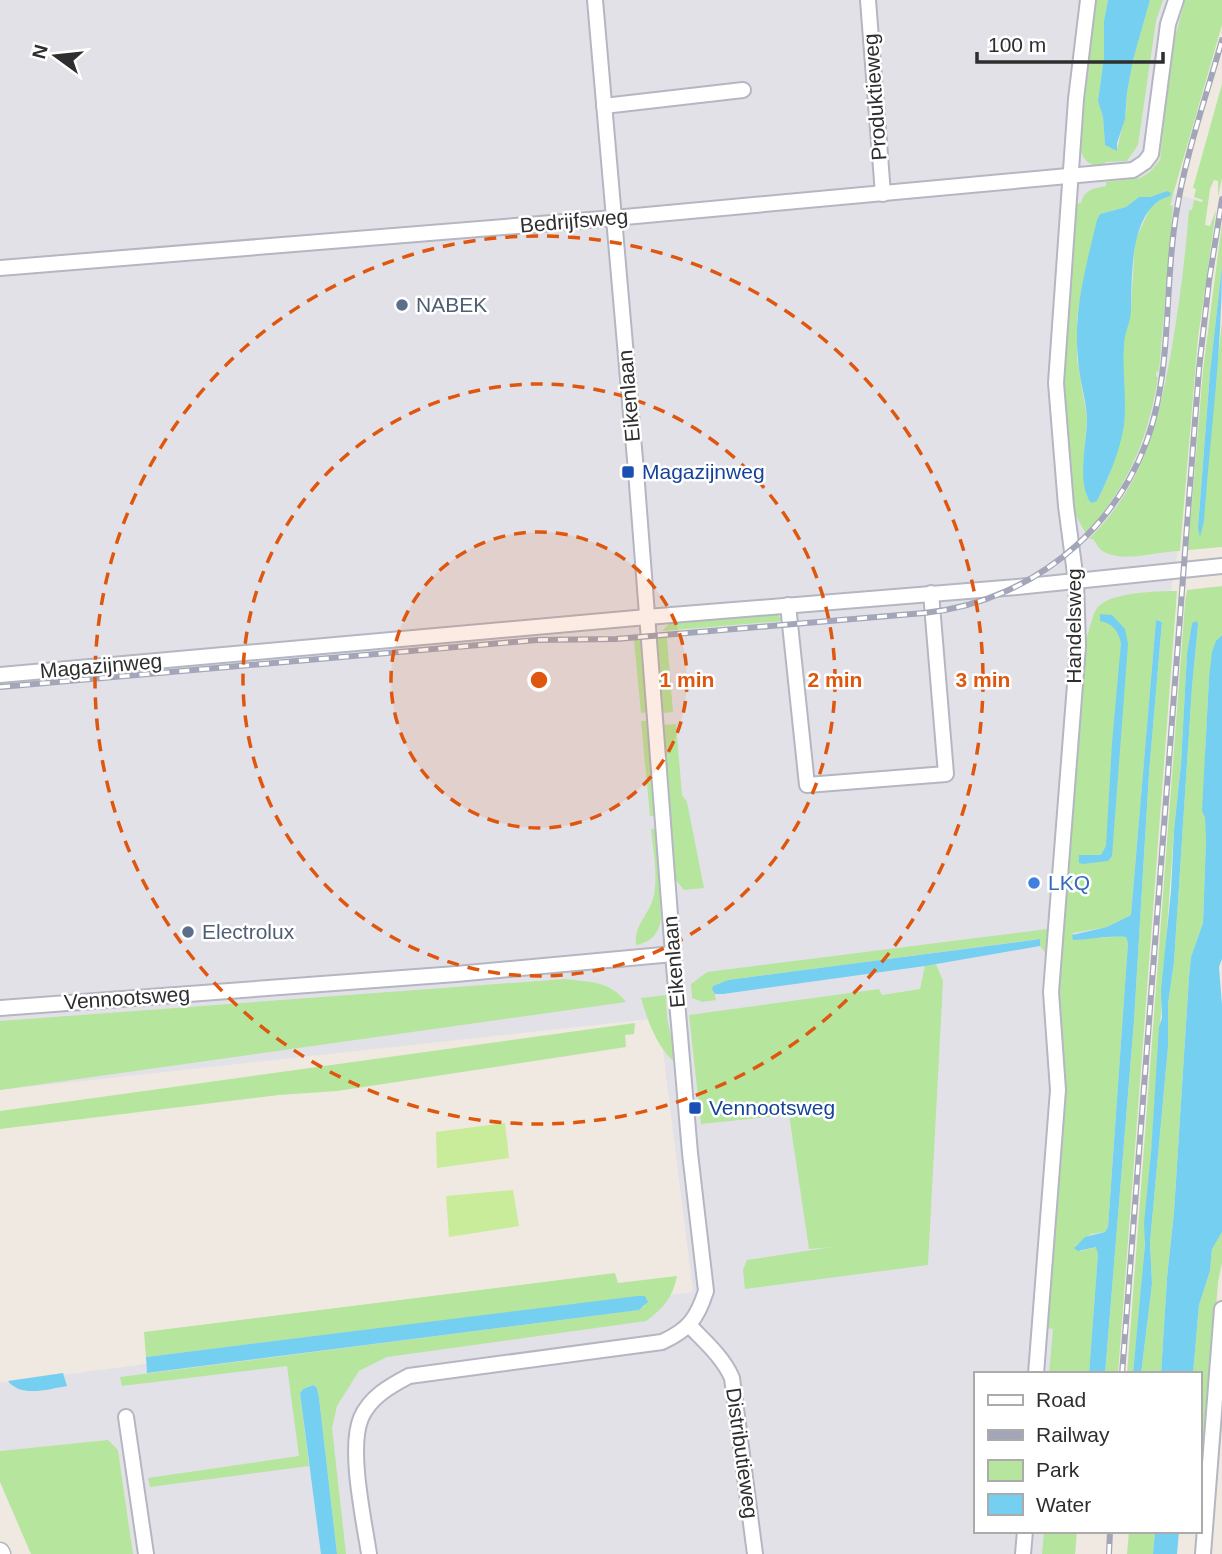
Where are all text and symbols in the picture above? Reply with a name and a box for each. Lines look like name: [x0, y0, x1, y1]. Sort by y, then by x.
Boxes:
north arrow: [21, 21, 91, 91]
scale bar: [977, 21, 1162, 65]
street label: Produktieweg: [859, 33, 890, 161]
text: 100 m: [988, 33, 1046, 56]
text: N: [28, 42, 52, 61]
street label: Bedrijfsweg: [519, 204, 629, 237]
place label: NABEK: [416, 293, 487, 316]
marker: NABEK: [394, 297, 410, 313]
street label: Eikenlaan: [613, 349, 644, 443]
place label: Magazijnweg: [642, 460, 765, 483]
marker: Magazijnweg: [620, 464, 636, 480]
street label: Handelsweg: [1062, 568, 1085, 684]
street label: Magazijnweg: [39, 649, 163, 682]
centre of rings: [527, 668, 551, 692]
text: 1 min: [660, 668, 714, 691]
text: 2 min: [808, 668, 862, 691]
text: 3 min: [956, 668, 1010, 691]
place label: LKQ: [1048, 871, 1090, 894]
marker: LKQ: [1026, 875, 1042, 891]
street label: Eikenlaan: [658, 915, 689, 1009]
place label: Electrolux: [202, 920, 295, 943]
marker: Electrolux: [180, 924, 196, 940]
street label: Vennootsweg: [63, 982, 191, 1013]
place label: Vennootsweg: [709, 1096, 835, 1119]
marker: Vennootsweg: [687, 1100, 703, 1116]
legend: [974, 1372, 1201, 1533]
street label: Distributieweg: [722, 1386, 763, 1520]
text: Road: [1036, 1388, 1086, 1411]
text: Railway: [1036, 1423, 1110, 1446]
text: Park: [1036, 1458, 1080, 1481]
text: Water: [1036, 1493, 1091, 1516]

